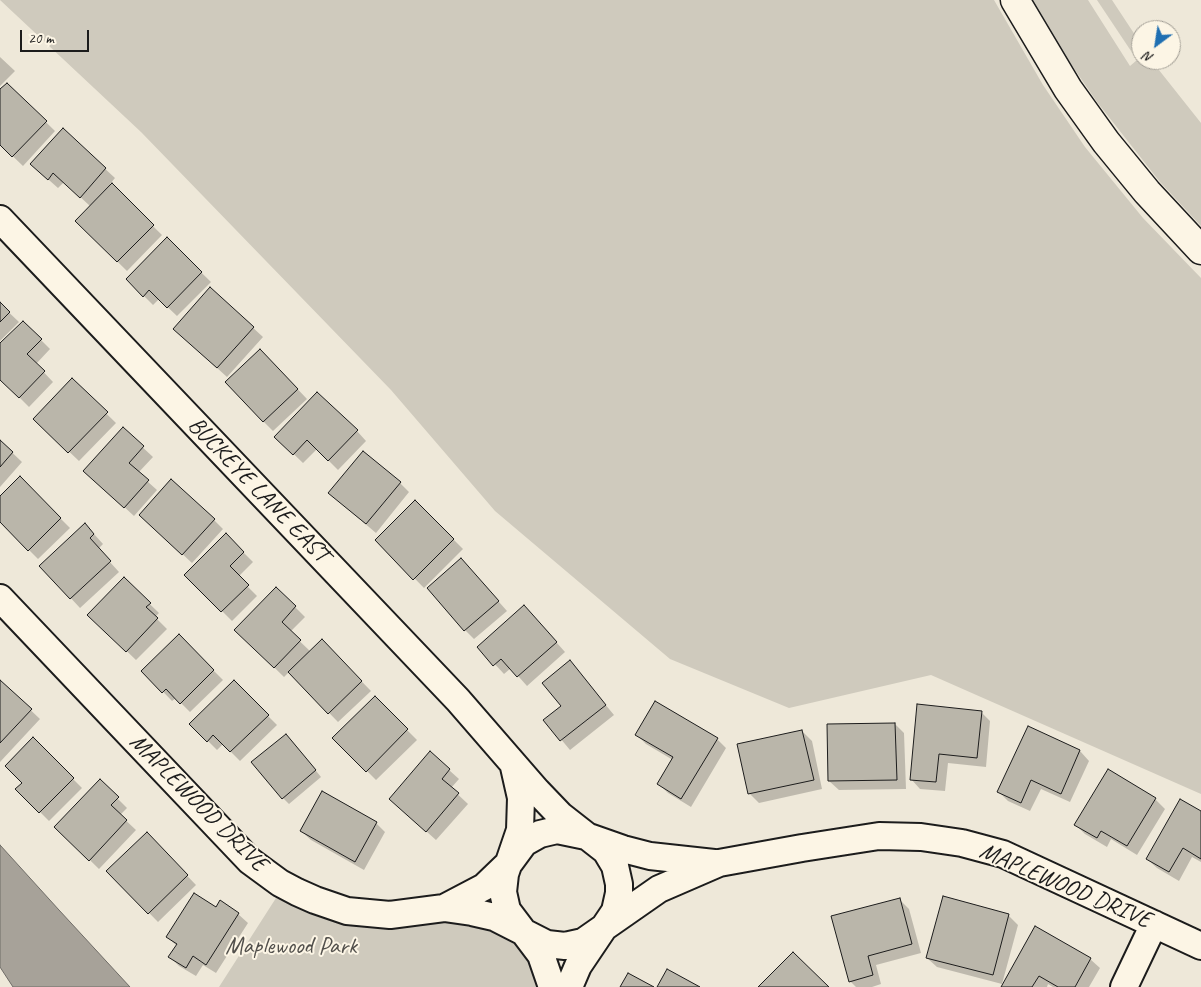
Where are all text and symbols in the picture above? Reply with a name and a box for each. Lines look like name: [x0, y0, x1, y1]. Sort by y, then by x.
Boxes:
scale bar: [22, 20, 91, 52]
north arrow: [1131, 20, 1181, 70]
text: 20 m: [28, 29, 54, 48]
text: N: [1140, 48, 1157, 67]
street label: BUCKEYE LANE EAST: [181, 411, 335, 569]
street label: MAPLEWOOD DRIVE: [123, 728, 273, 878]
street label: MAPLEWOOD DRIVE: [975, 837, 1155, 935]
park label: Maplewood Park: [225, 933, 357, 961]

